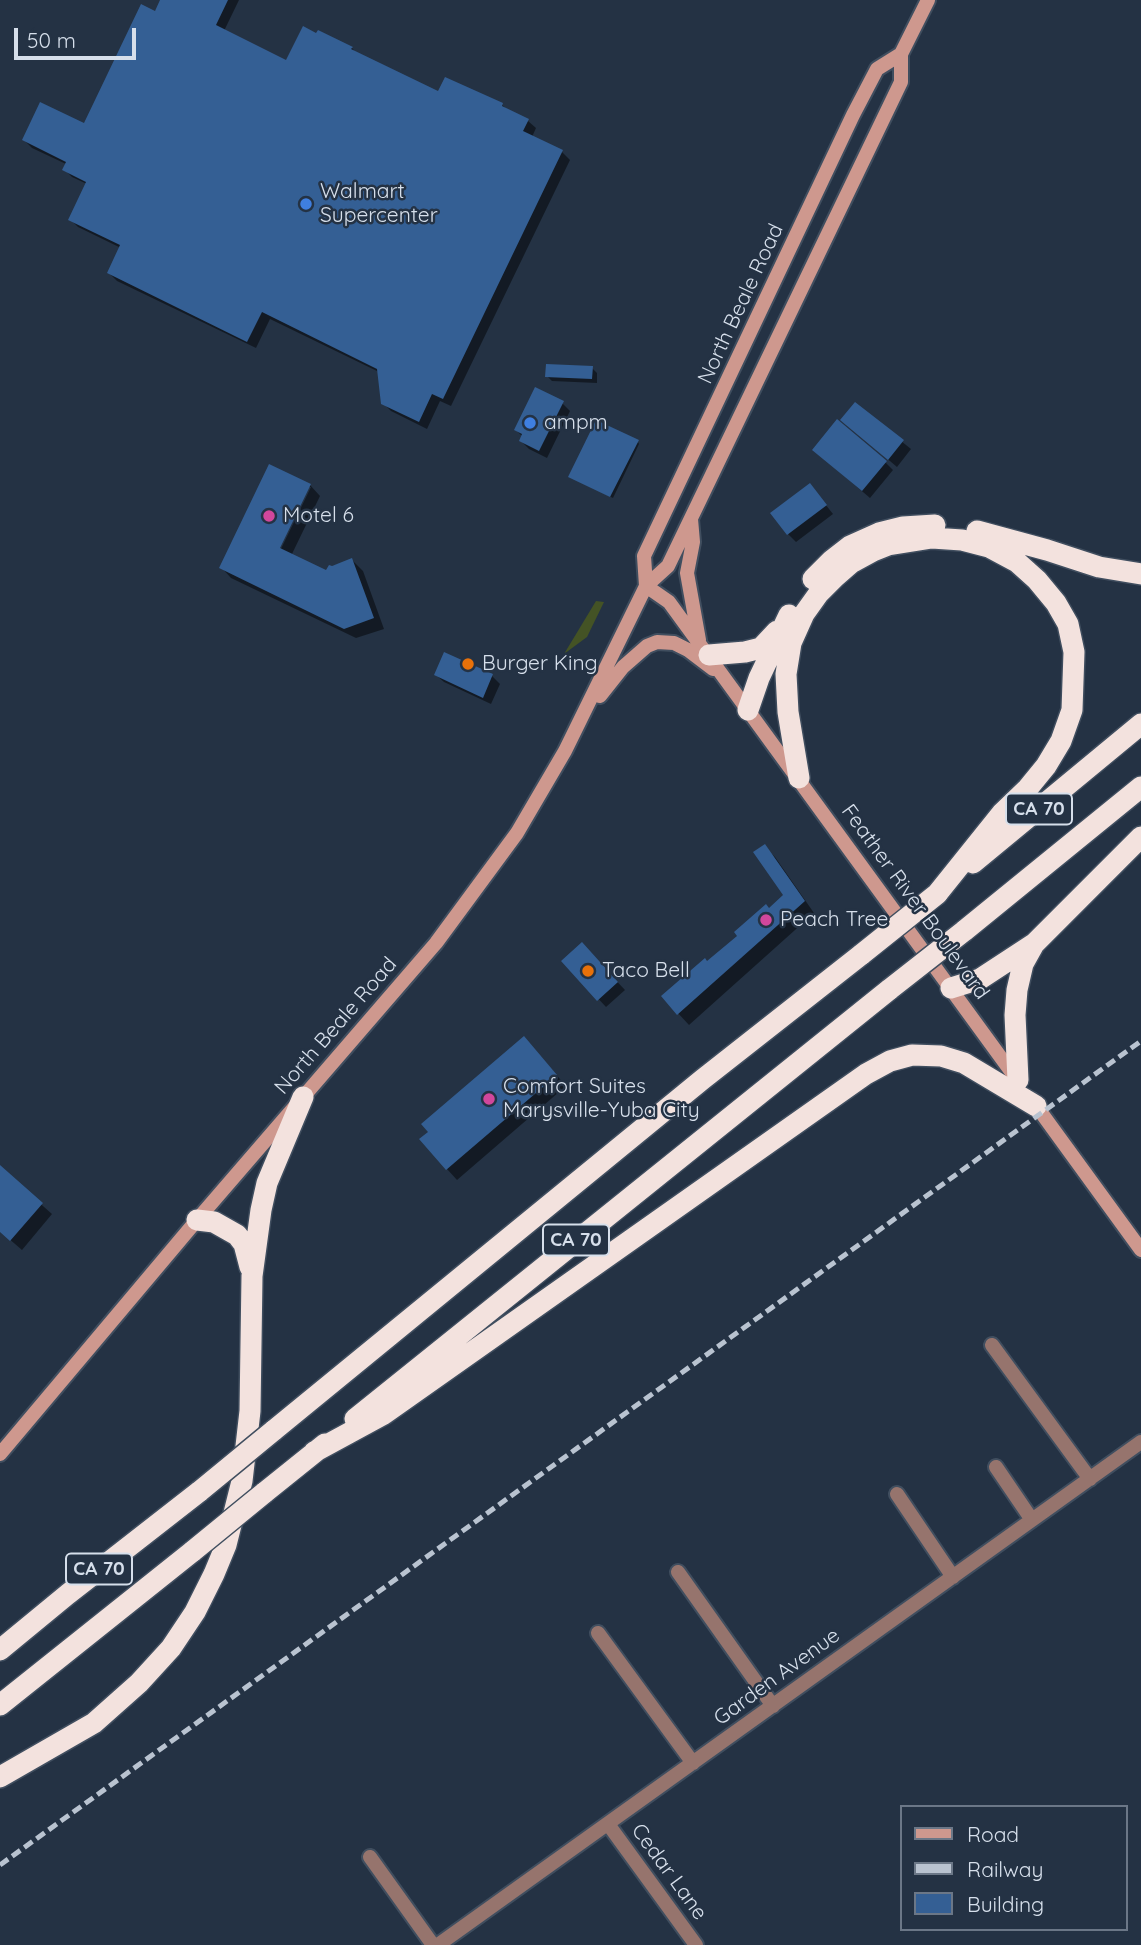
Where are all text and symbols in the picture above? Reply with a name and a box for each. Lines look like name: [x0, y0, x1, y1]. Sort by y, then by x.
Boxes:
scale bar: [18, 14, 140, 58]
text: 50 m: [27, 27, 76, 53]
place label: Walmart Supercenter: [320, 179, 438, 229]
marker: Walmart Supercenter: [298, 196, 314, 212]
street label: North Beale Road: [693, 220, 789, 388]
place label: ampm: [544, 410, 608, 436]
marker: ampm: [522, 415, 538, 431]
place label: Motel 6: [283, 503, 354, 529]
marker: Motel 6: [261, 508, 277, 524]
place label: Burger King: [482, 651, 598, 677]
marker: Burger King: [460, 656, 476, 672]
road number: CA 70: [1006, 794, 1072, 824]
street label: Feather River Boulevard: [836, 800, 994, 1004]
place label: Peach Tree: [780, 907, 888, 933]
marker: Peach Tree: [758, 912, 774, 928]
street label: North Beale Road: [270, 952, 402, 1100]
place label: Taco Bell: [602, 958, 690, 984]
marker: Taco Bell: [580, 963, 596, 979]
place label: Comfort Suites Marysville-Yuba City: [503, 1074, 700, 1124]
marker: Comfort Suites Marysville-Yuba City: [481, 1091, 497, 1107]
road number: CA 70: [543, 1224, 609, 1256]
road number: CA 70: [66, 1554, 132, 1584]
street label: Garden Avenue: [709, 1623, 845, 1731]
legend: [900, 1805, 1127, 1931]
street label: Cedar Lane: [626, 1819, 712, 1925]
text: Road: [967, 1821, 1019, 1847]
text: Railway: [967, 1856, 1043, 1882]
text: Building: [967, 1891, 1044, 1917]

